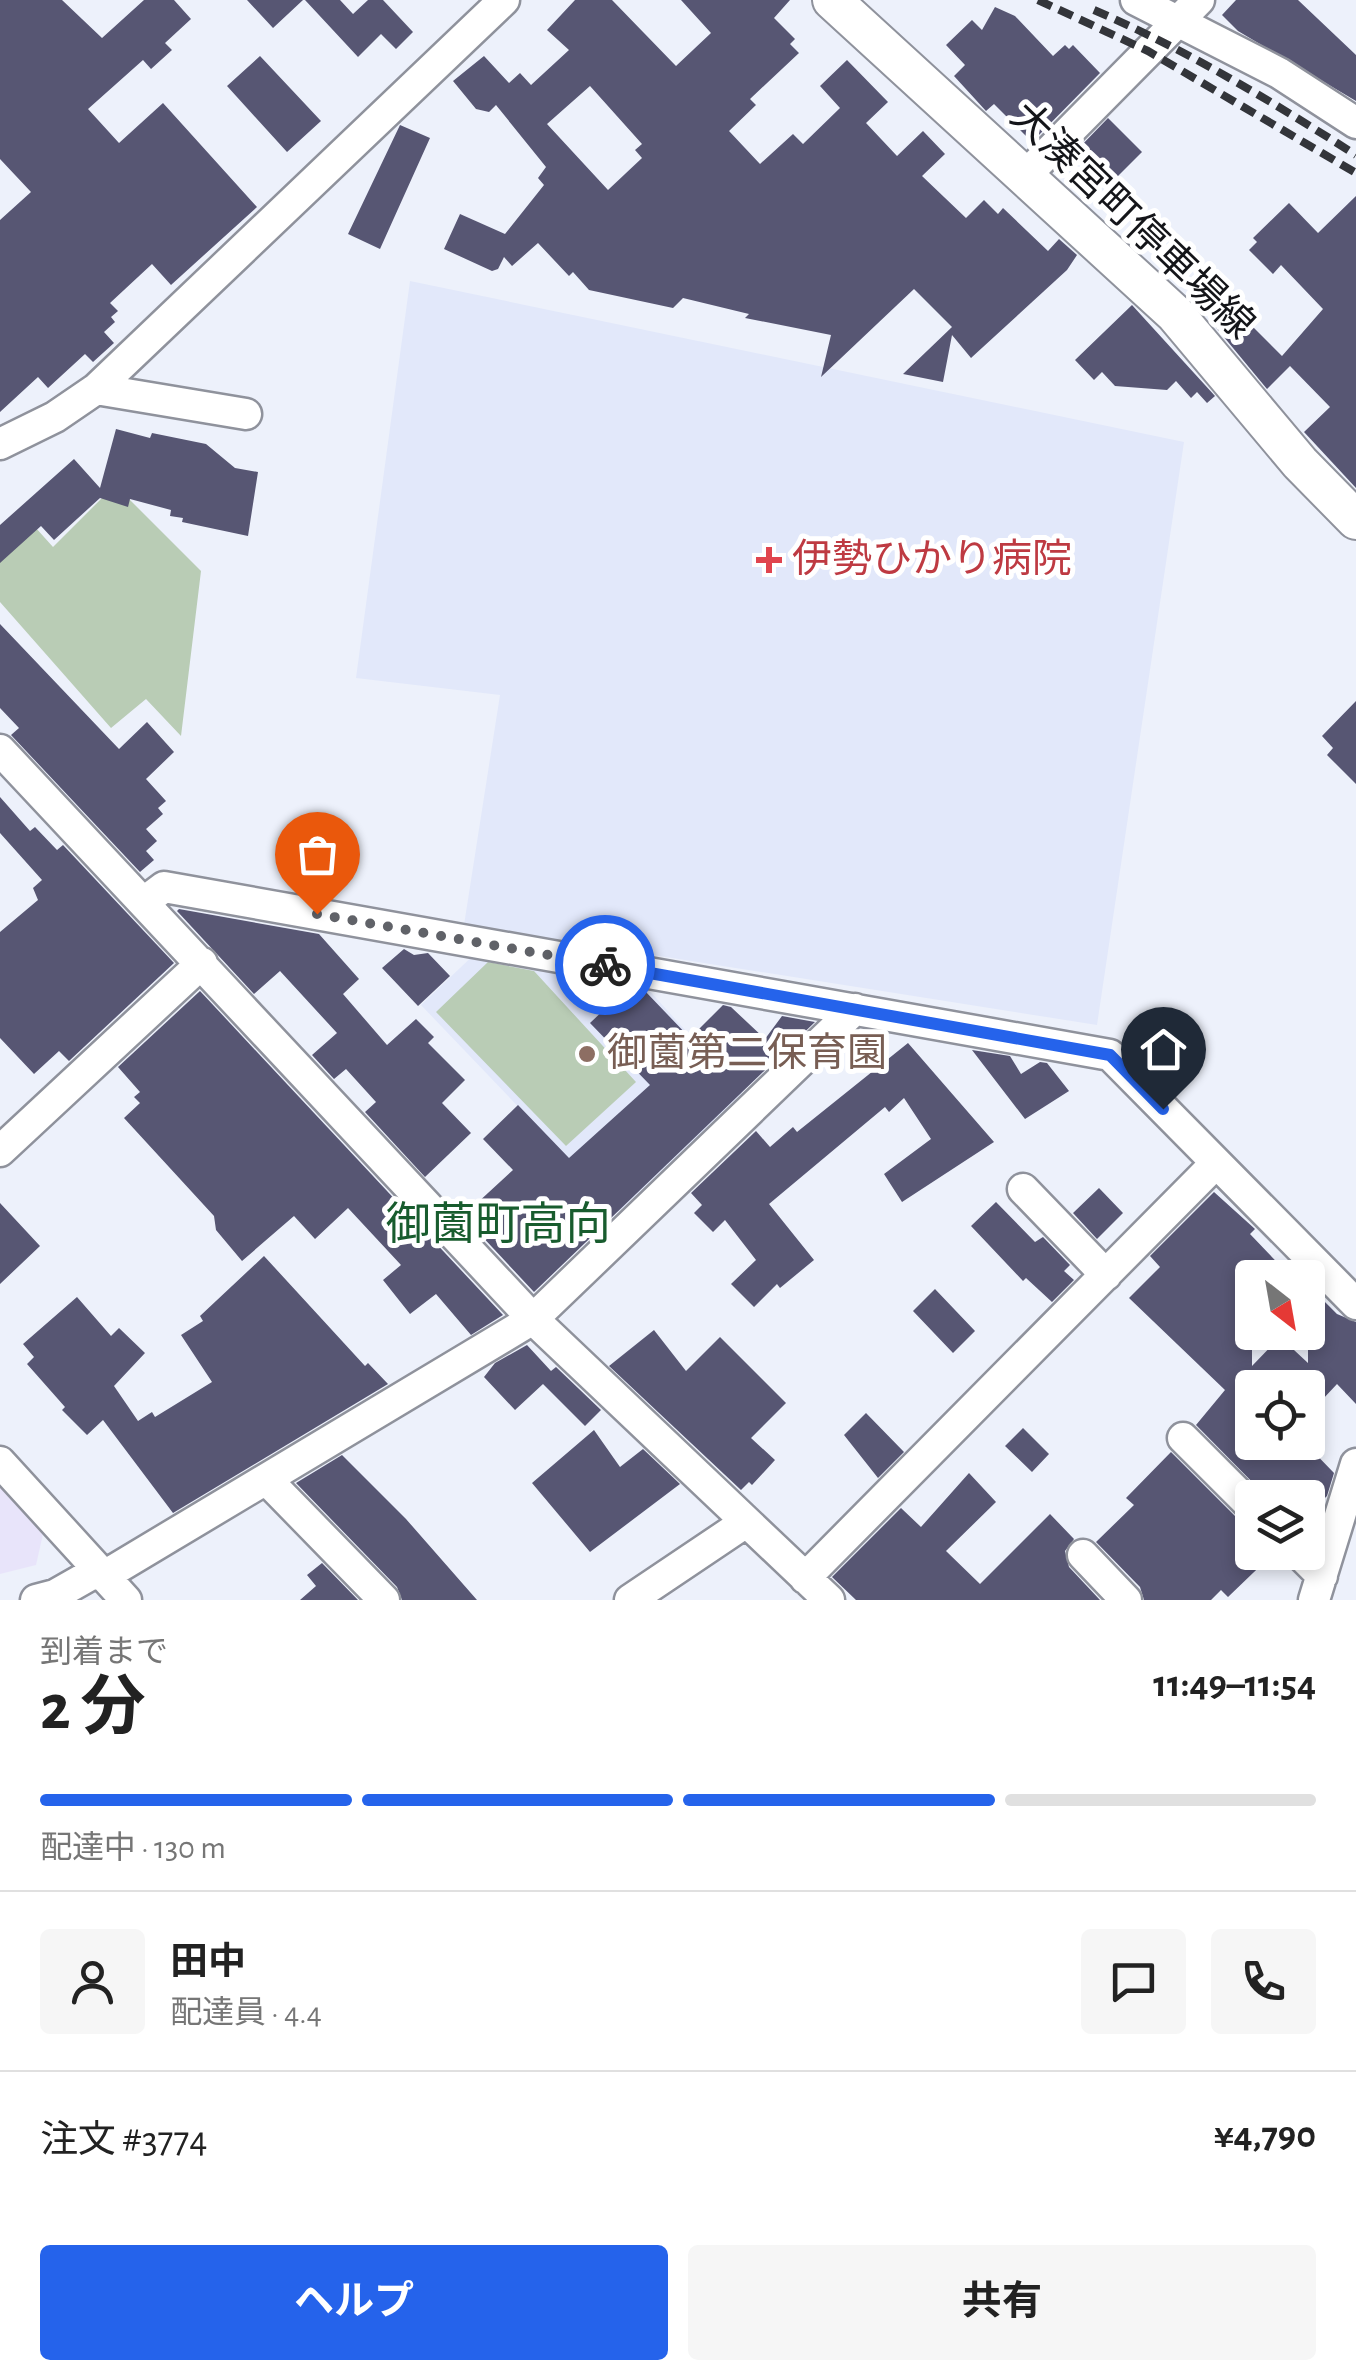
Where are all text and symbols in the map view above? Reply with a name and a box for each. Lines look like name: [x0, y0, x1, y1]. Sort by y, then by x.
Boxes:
street label: 大湊宮町停車場線: [1003, 94, 1262, 347]
place label: 伊勢ひかり病院: [792, 538, 1072, 580]
marker: 伊勢ひかり病院: [756, 547, 782, 573]
pin: [275, 812, 360, 915]
icon: bag: [290, 827, 345, 882]
courier: [555, 915, 655, 1015]
icon: bike: [578, 938, 633, 993]
pin: [1121, 1007, 1206, 1110]
icon: home: [1136, 1022, 1191, 1077]
place label: 御薗第二保育園: [607, 1032, 887, 1074]
marker: 御薗第二保育園: [576, 1043, 598, 1065]
district label: 御薗町高向: [385, 1201, 611, 1248]
north arrow: [1235, 1260, 1325, 1350]
map controls: [1235, 1260, 1325, 1570]
button: locate: [1235, 1370, 1325, 1460]
button: layers: [1235, 1480, 1325, 1570]
text: 到着まで: [40, 1636, 168, 1668]
text: 11:49–11:54: [1153, 1666, 1316, 1704]
text: 2 分: [40, 1676, 145, 1741]
text: 配達中 · 130 m: [40, 1832, 226, 1864]
button: person: [40, 1929, 145, 2034]
button: chat: [1081, 1929, 1186, 2034]
button: phone: [1211, 1929, 1316, 2034]
text: 田中: [170, 1944, 246, 1982]
text: 配達員 · 4.4: [170, 1997, 322, 2029]
text: ¥4,790: [1214, 2117, 1316, 2155]
text: 注文 #3774: [40, 2122, 208, 2160]
button: ヘルプ: [40, 2245, 668, 2360]
button: 共有: [688, 2245, 1316, 2360]

